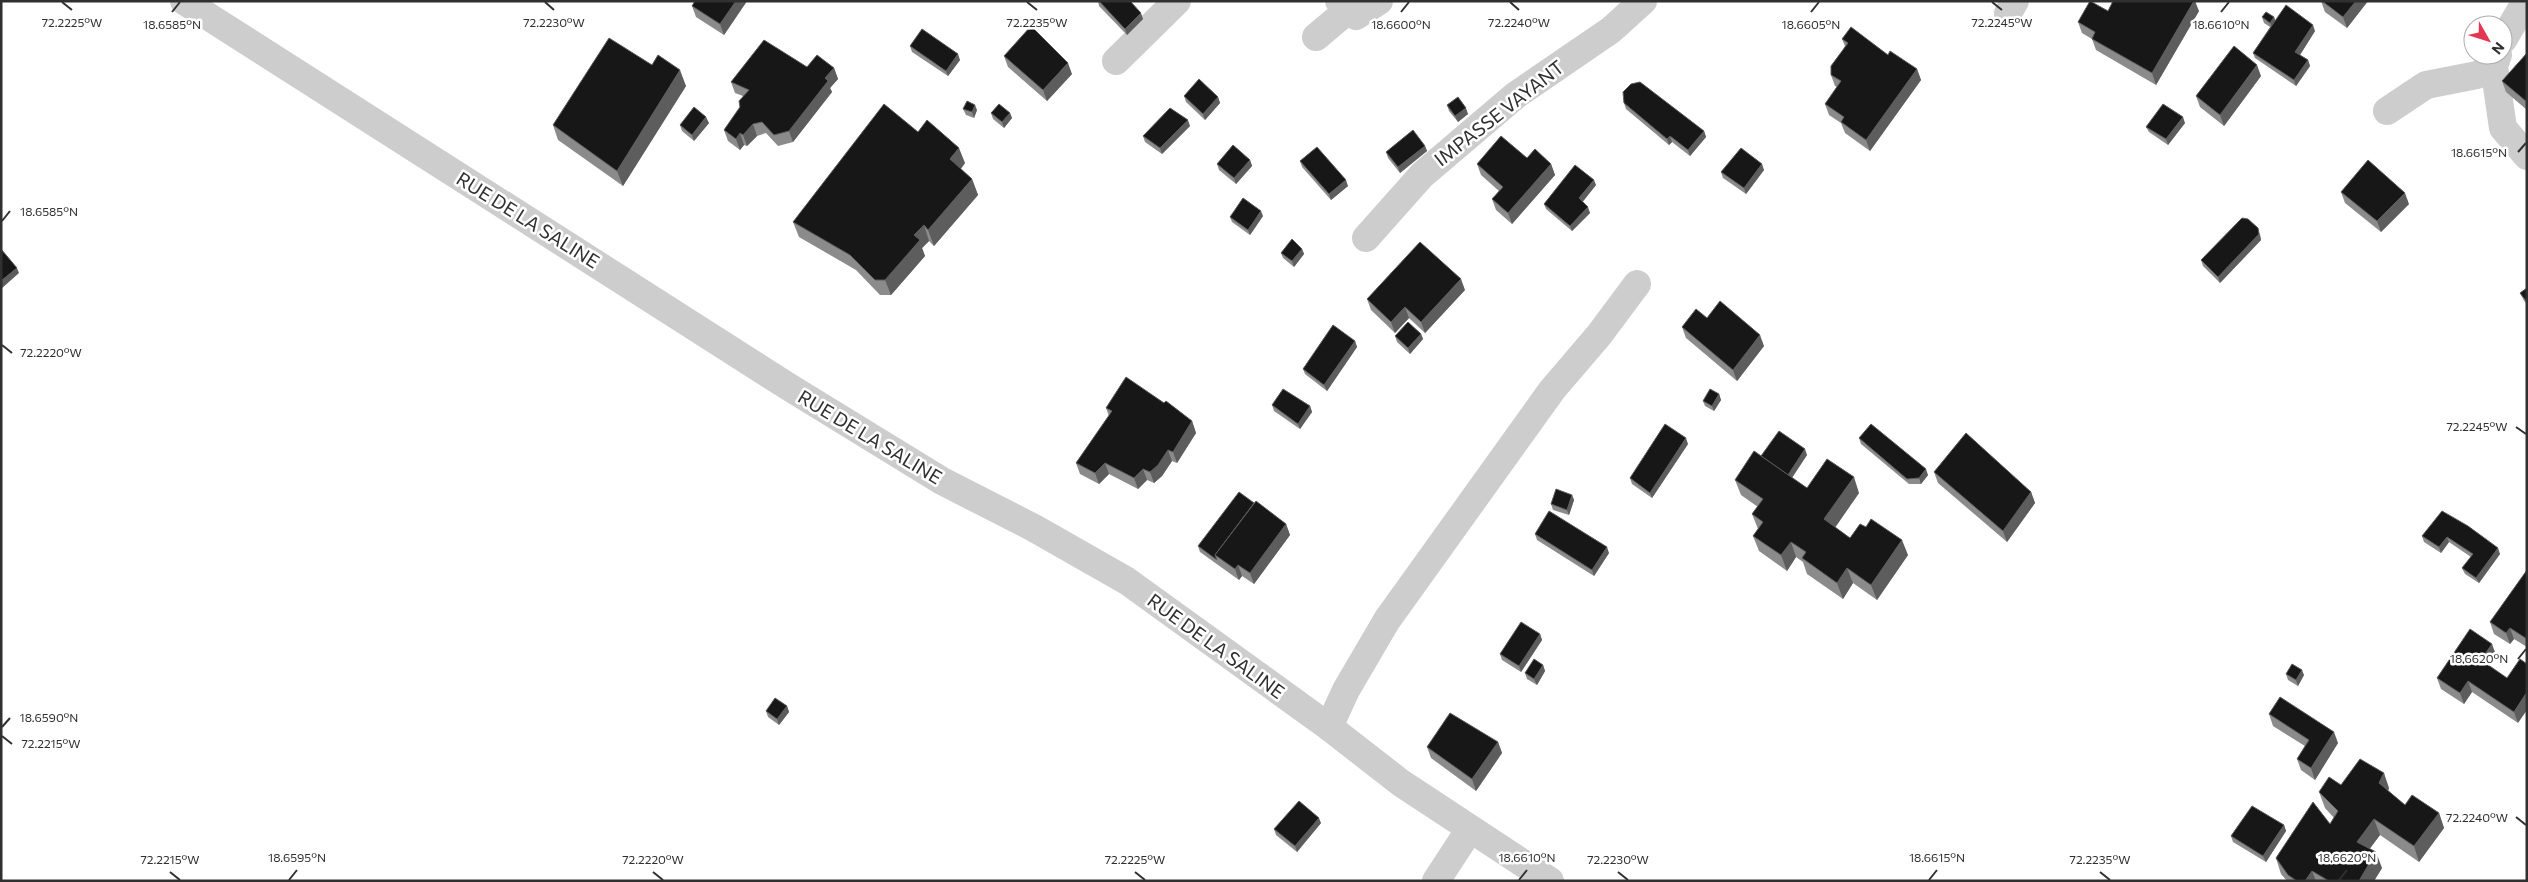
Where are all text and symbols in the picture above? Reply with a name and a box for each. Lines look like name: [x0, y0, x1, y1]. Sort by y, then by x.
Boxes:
text: 72.2225°W: [42, 15, 102, 29]
text: 72.2230°W: [523, 15, 585, 29]
text: 72.2235°W: [1007, 15, 1067, 29]
text: 72.2240°W: [1488, 15, 1550, 29]
text: 72.2245°W: [1972, 15, 2032, 29]
north arrow: [2463, 15, 2513, 65]
text: 18.6585°N: [143, 17, 201, 31]
text: 18.6600°N: [1371, 17, 1431, 31]
text: 18.6605°N: [1782, 17, 1840, 31]
text: 18.6610°N: [2192, 17, 2250, 31]
text: N: [2489, 39, 2508, 58]
street label: IMPASSE VAYANT: [1429, 55, 1568, 170]
text: 18.6615°N: [2451, 145, 2507, 159]
street label: RUE DE LA SALINE: [453, 166, 604, 273]
text: 18.6585°N: [20, 204, 78, 218]
text: 72.2220°W: [20, 345, 82, 359]
street label: RUE DE LA SALINE: [794, 385, 946, 489]
text: 72.2245°W: [2447, 419, 2507, 433]
street label: RUE DE LA SALINE: [1143, 588, 1289, 703]
text: 18.6620°N: [2450, 651, 2508, 665]
text: 18.6590°N: [20, 710, 78, 724]
text: 72.2215°W: [21, 736, 81, 750]
text: 72.2240°W: [2446, 810, 2508, 824]
text: 18.6595°N: [268, 850, 326, 864]
text: 18.6610°N: [1498, 850, 1556, 864]
text: 18.6615°N: [1909, 850, 1965, 864]
text: 18.6620°N: [2318, 850, 2376, 864]
text: 72.2215°W: [140, 852, 200, 866]
text: 72.2220°W: [622, 852, 684, 866]
text: 72.2225°W: [1105, 852, 1165, 866]
text: 72.2230°W: [1587, 852, 1649, 866]
text: 72.2235°W: [2070, 852, 2130, 866]

